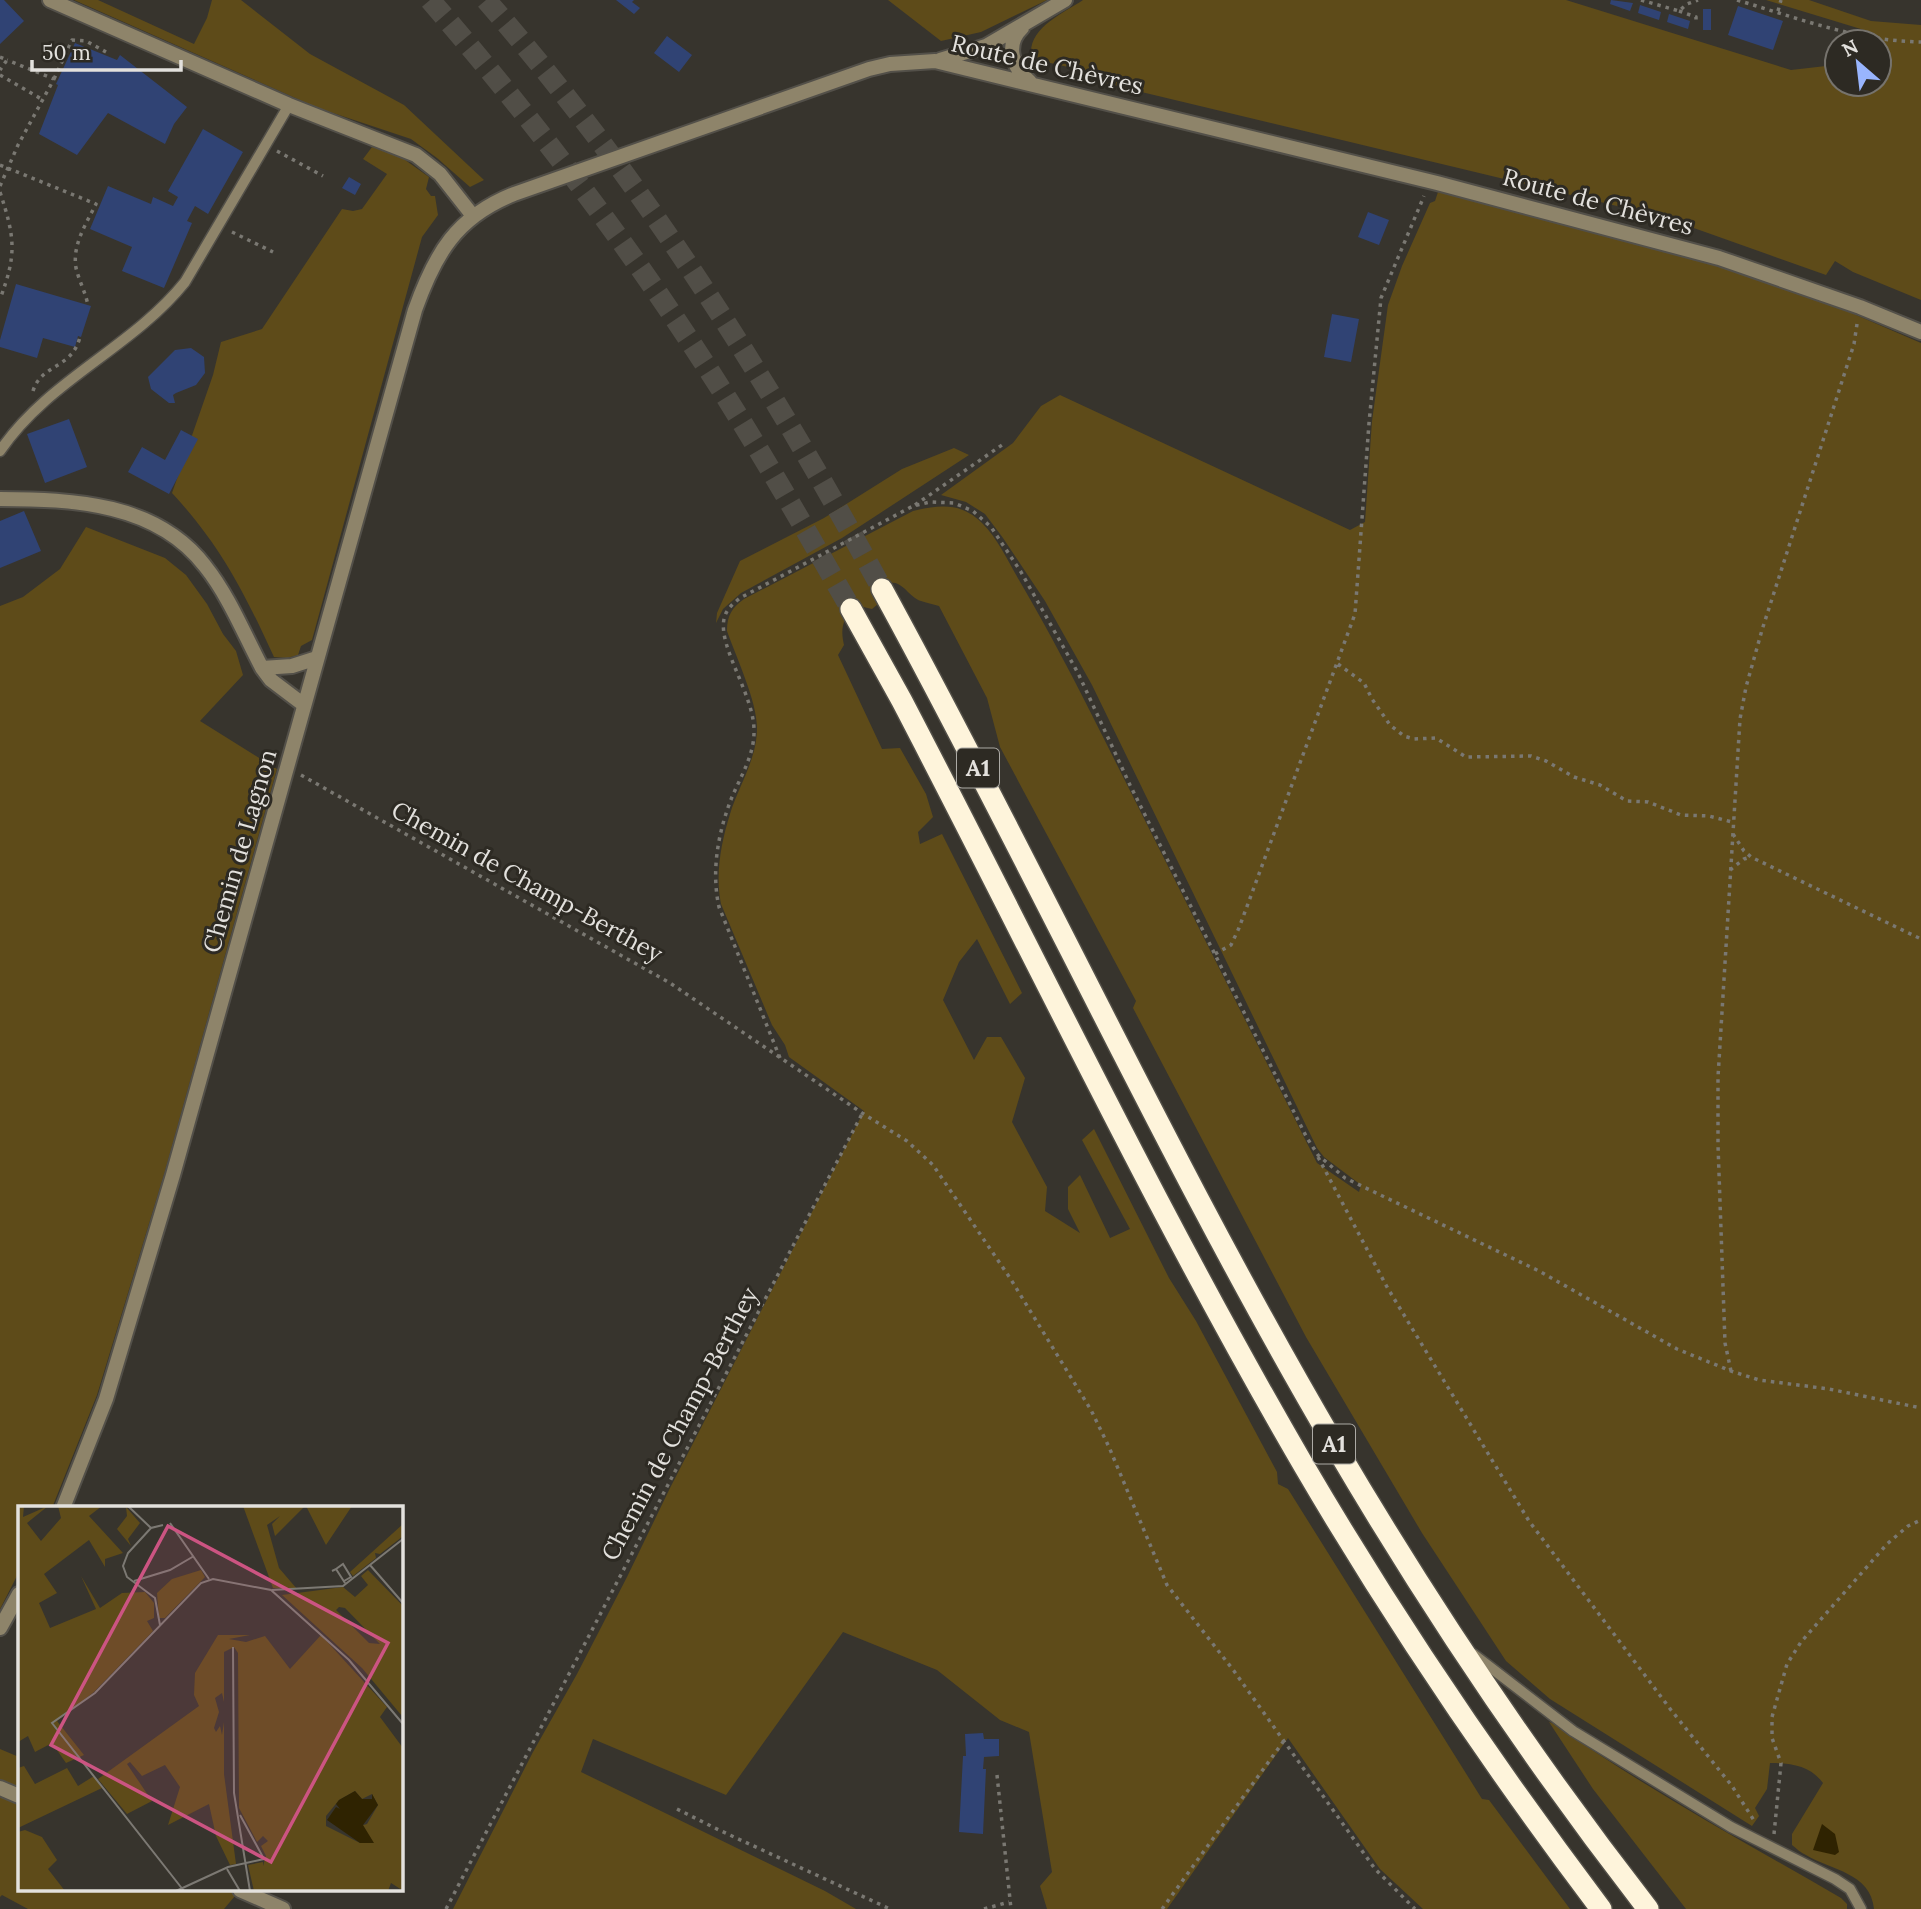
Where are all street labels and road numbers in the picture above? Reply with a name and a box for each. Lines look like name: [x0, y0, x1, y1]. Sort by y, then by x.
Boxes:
street label: Route de Chèvres: [948, 27, 1146, 102]
street label: Route de Chèvres: [1499, 161, 1697, 242]
street label: Chemin de Lagnon: [196, 746, 283, 956]
road number: A1: [957, 748, 999, 788]
street label: Chemin de Champ-Berthey: [386, 794, 669, 969]
street label: Chemin de Champ-Berthey: [594, 1281, 765, 1566]
road number: A1: [1313, 1424, 1355, 1464]

